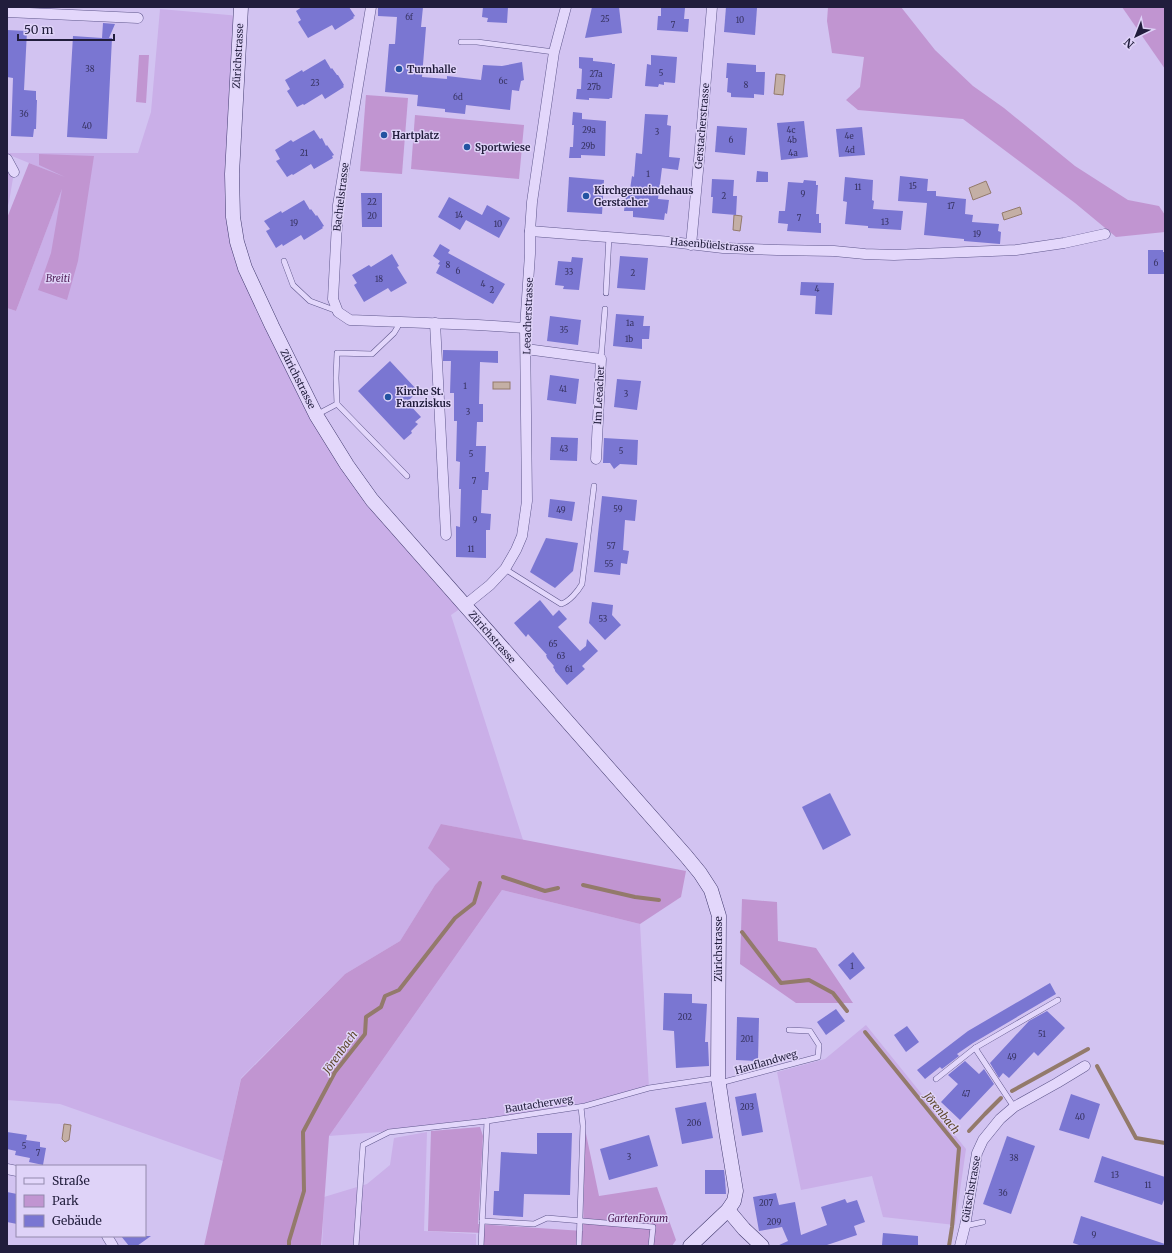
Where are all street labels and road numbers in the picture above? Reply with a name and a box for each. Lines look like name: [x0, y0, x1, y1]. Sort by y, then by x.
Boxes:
street label: Zürichstrasse: [230, 23, 246, 89]
street label: Gerstacherstrasse: [692, 83, 712, 169]
street label: Bachtelstrasse: [330, 162, 352, 232]
street label: Hasenbüelstrasse: [669, 235, 755, 255]
street label: Leeacherstrasse: [520, 277, 536, 355]
street label: Zürichstrasse: [277, 347, 319, 411]
street label: Im Leeacher: [591, 365, 607, 425]
street label: Zürichstrasse: [466, 608, 518, 666]
street label: Zürichstrasse: [712, 916, 725, 982]
street label: Hauflandweg: [733, 1047, 799, 1077]
street label: Bautacherweg: [504, 1092, 574, 1116]
street label: Gütschstrasse: [959, 1155, 983, 1223]

